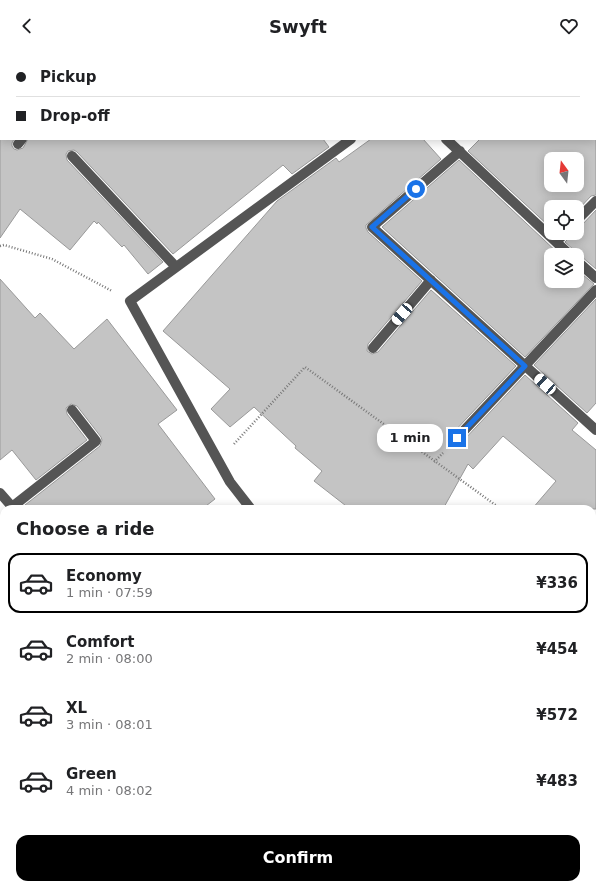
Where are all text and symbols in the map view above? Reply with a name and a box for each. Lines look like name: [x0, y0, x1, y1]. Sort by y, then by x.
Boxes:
icon: back: [16, 15, 38, 37]
icon: heart: [558, 15, 580, 37]
text: Swyft: [269, 16, 327, 37]
text: Pickup: [40, 68, 96, 86]
text: Drop-off: [40, 107, 110, 125]
north arrow: [544, 152, 584, 192]
map controls: [544, 152, 584, 288]
route start: [407, 180, 425, 198]
button: locate: [544, 200, 584, 240]
button: layers: [544, 248, 584, 288]
car: [390, 301, 414, 327]
car: [532, 372, 558, 396]
callout: 1 min: [377, 424, 443, 452]
route end: [448, 429, 466, 447]
text: 1 min: [390, 430, 430, 445]
text: Choose a ride: [16, 518, 155, 539]
icon: car: [18, 565, 54, 601]
text: Economy: [66, 567, 142, 585]
text: ¥336: [536, 574, 578, 592]
text: 1 min · 07:59: [66, 585, 153, 600]
icon: car: [18, 631, 54, 667]
text: Comfort: [66, 633, 134, 651]
text: ¥454: [536, 640, 578, 658]
text: 2 min · 08:00: [66, 651, 153, 666]
icon: car: [18, 697, 54, 733]
text: XL: [66, 699, 87, 717]
text: ¥572: [536, 706, 578, 724]
text: 3 min · 08:01: [66, 717, 153, 732]
icon: car: [18, 763, 54, 799]
text: Green: [66, 765, 117, 783]
text: ¥483: [536, 772, 578, 790]
text: 4 min · 08:02: [66, 783, 153, 798]
button: Confirm: [16, 835, 580, 881]

